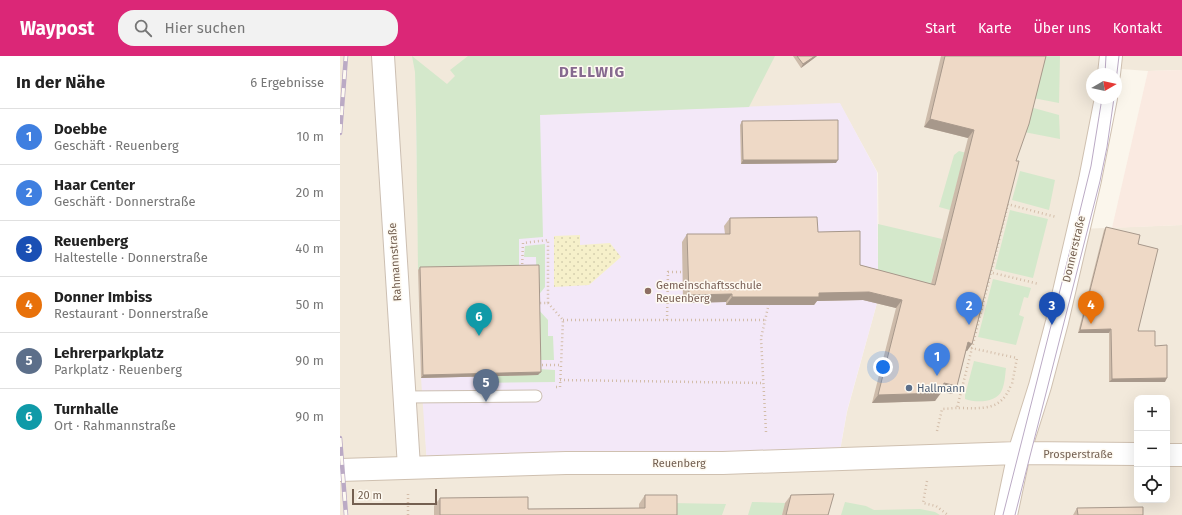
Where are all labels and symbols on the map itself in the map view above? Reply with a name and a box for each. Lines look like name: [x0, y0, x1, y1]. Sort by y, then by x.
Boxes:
district label: DELLWIG: [559, 63, 625, 81]
north arrow: [1086, 68, 1122, 104]
street label: Donnerstraße: [1060, 214, 1088, 284]
street label: Rahmannstraße: [386, 222, 404, 302]
place label: Gemeinschaftsschule Reuenberg: [656, 279, 762, 305]
marker: Gemeinschaftsschule Reuenberg: [643, 286, 653, 296]
pin: 4: [1078, 291, 1104, 324]
pin: 2: [956, 292, 982, 325]
pin: 3: [1039, 292, 1065, 325]
pin: 6: [466, 303, 492, 336]
pin: 1: [924, 343, 950, 376]
your location: [873, 357, 893, 377]
pin: 5: [473, 369, 499, 402]
place label: Hallmann: [917, 382, 965, 395]
marker: Hallmann: [904, 383, 914, 393]
street label: Prosperstraße: [1043, 448, 1113, 461]
street label: Reuenberg: [652, 457, 706, 470]
scale bar: [352, 487, 437, 506]

